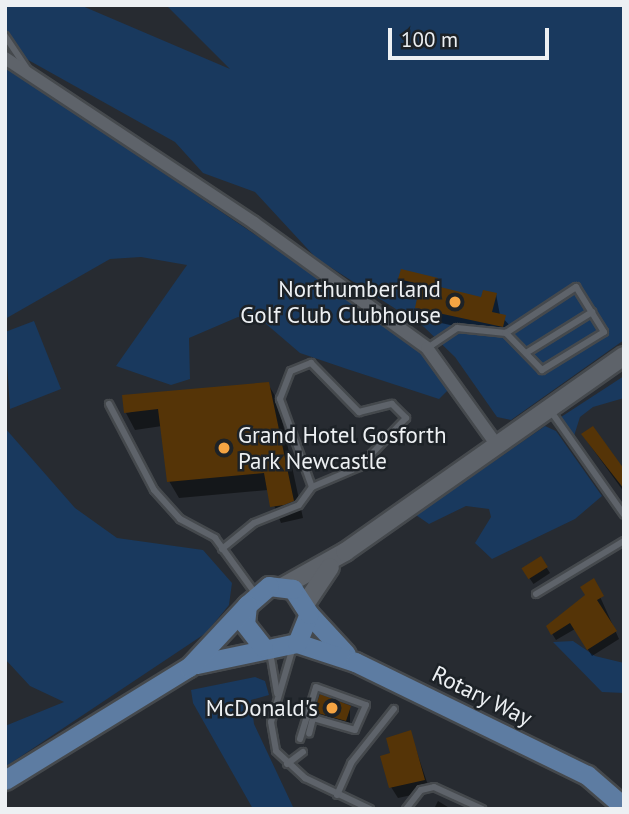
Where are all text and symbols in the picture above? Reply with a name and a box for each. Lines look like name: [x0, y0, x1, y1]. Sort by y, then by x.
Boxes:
scale bar: [391, 14, 552, 58]
text: 100 m: [401, 26, 458, 53]
place label: Northumberland Golf Club Clubhouse: [240, 275, 441, 329]
marker: Northumberland Golf Club Clubhouse: [447, 294, 463, 310]
place label: Grand Hotel Gosforth Park Newcastle: [238, 421, 447, 475]
marker: Grand Hotel Gosforth Park Newcastle: [216, 440, 232, 456]
street label: Rotary Way: [427, 660, 537, 732]
place label: McDonald's: [206, 694, 318, 722]
marker: McDonald's: [324, 700, 340, 716]

